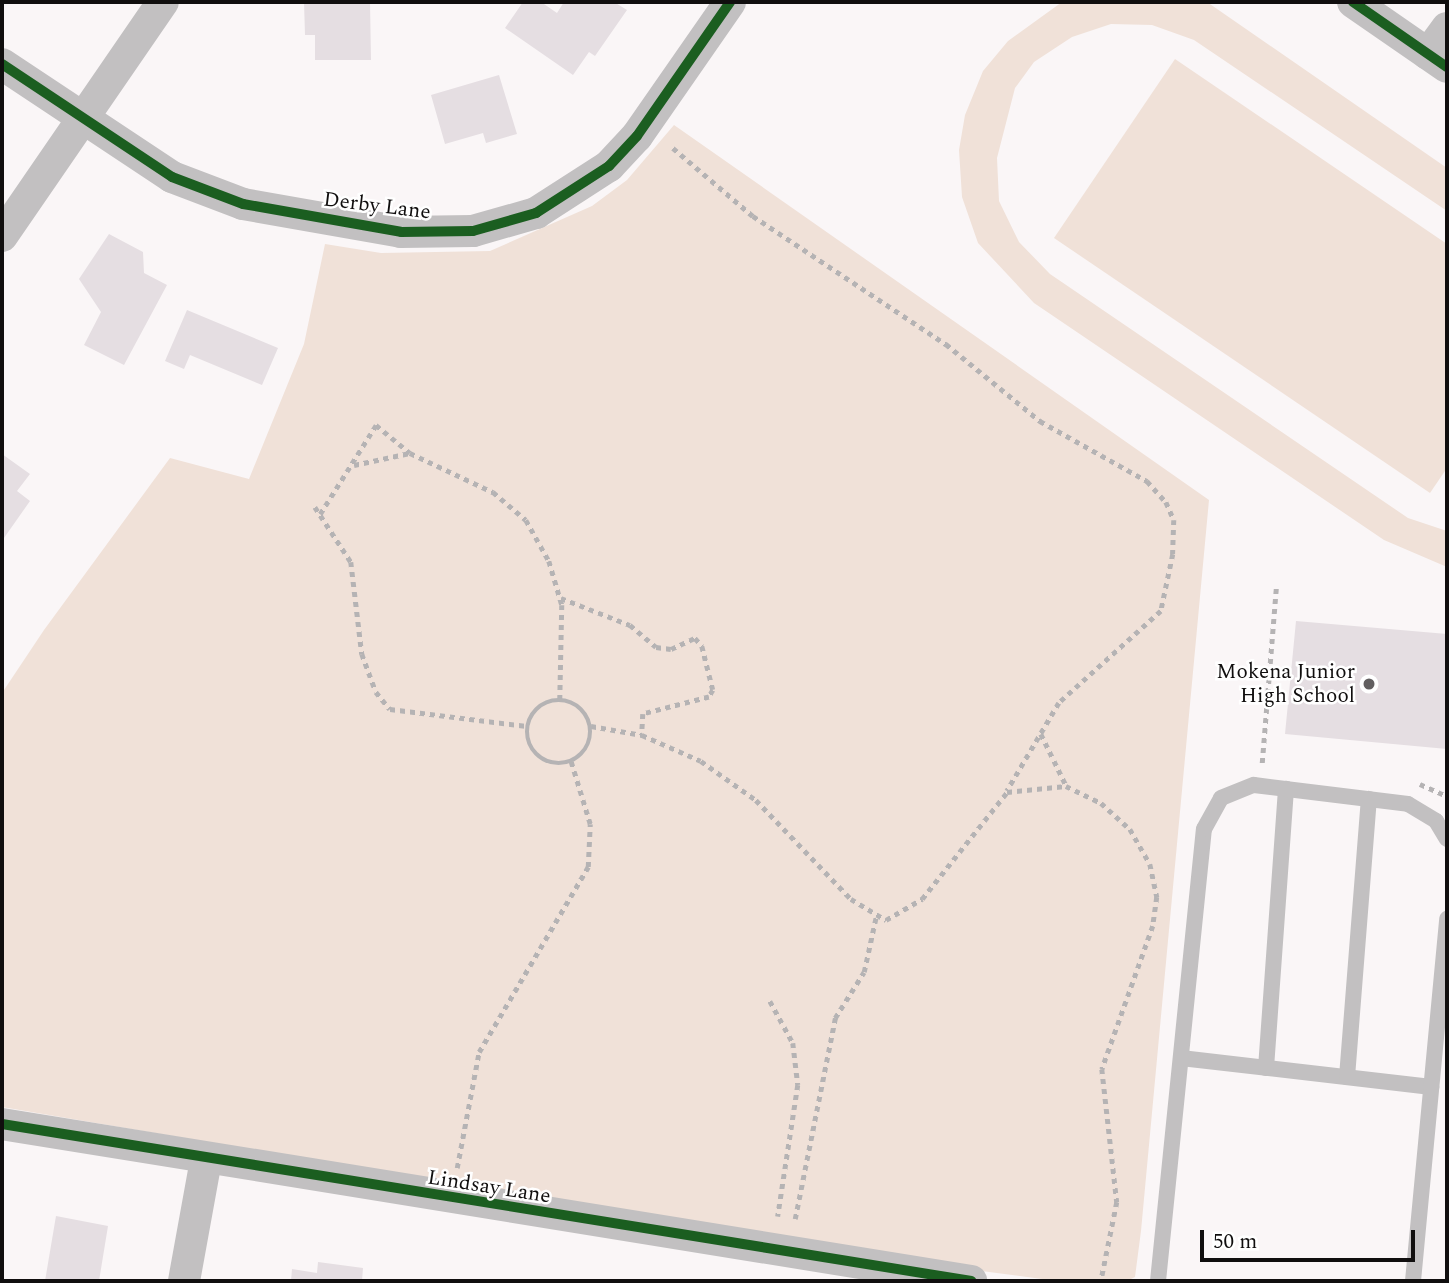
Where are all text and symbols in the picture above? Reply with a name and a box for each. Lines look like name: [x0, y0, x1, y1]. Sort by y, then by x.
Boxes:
street label: Derby Lane: [322, 187, 432, 225]
place label: Mokena Junior High School: [1216, 659, 1355, 709]
marker: Mokena Junior High School: [1361, 676, 1377, 692]
street label: Lindsay Lane: [426, 1165, 552, 1209]
scale bar: [1204, 1216, 1419, 1260]
text: 50 m: [1213, 1226, 1257, 1258]

